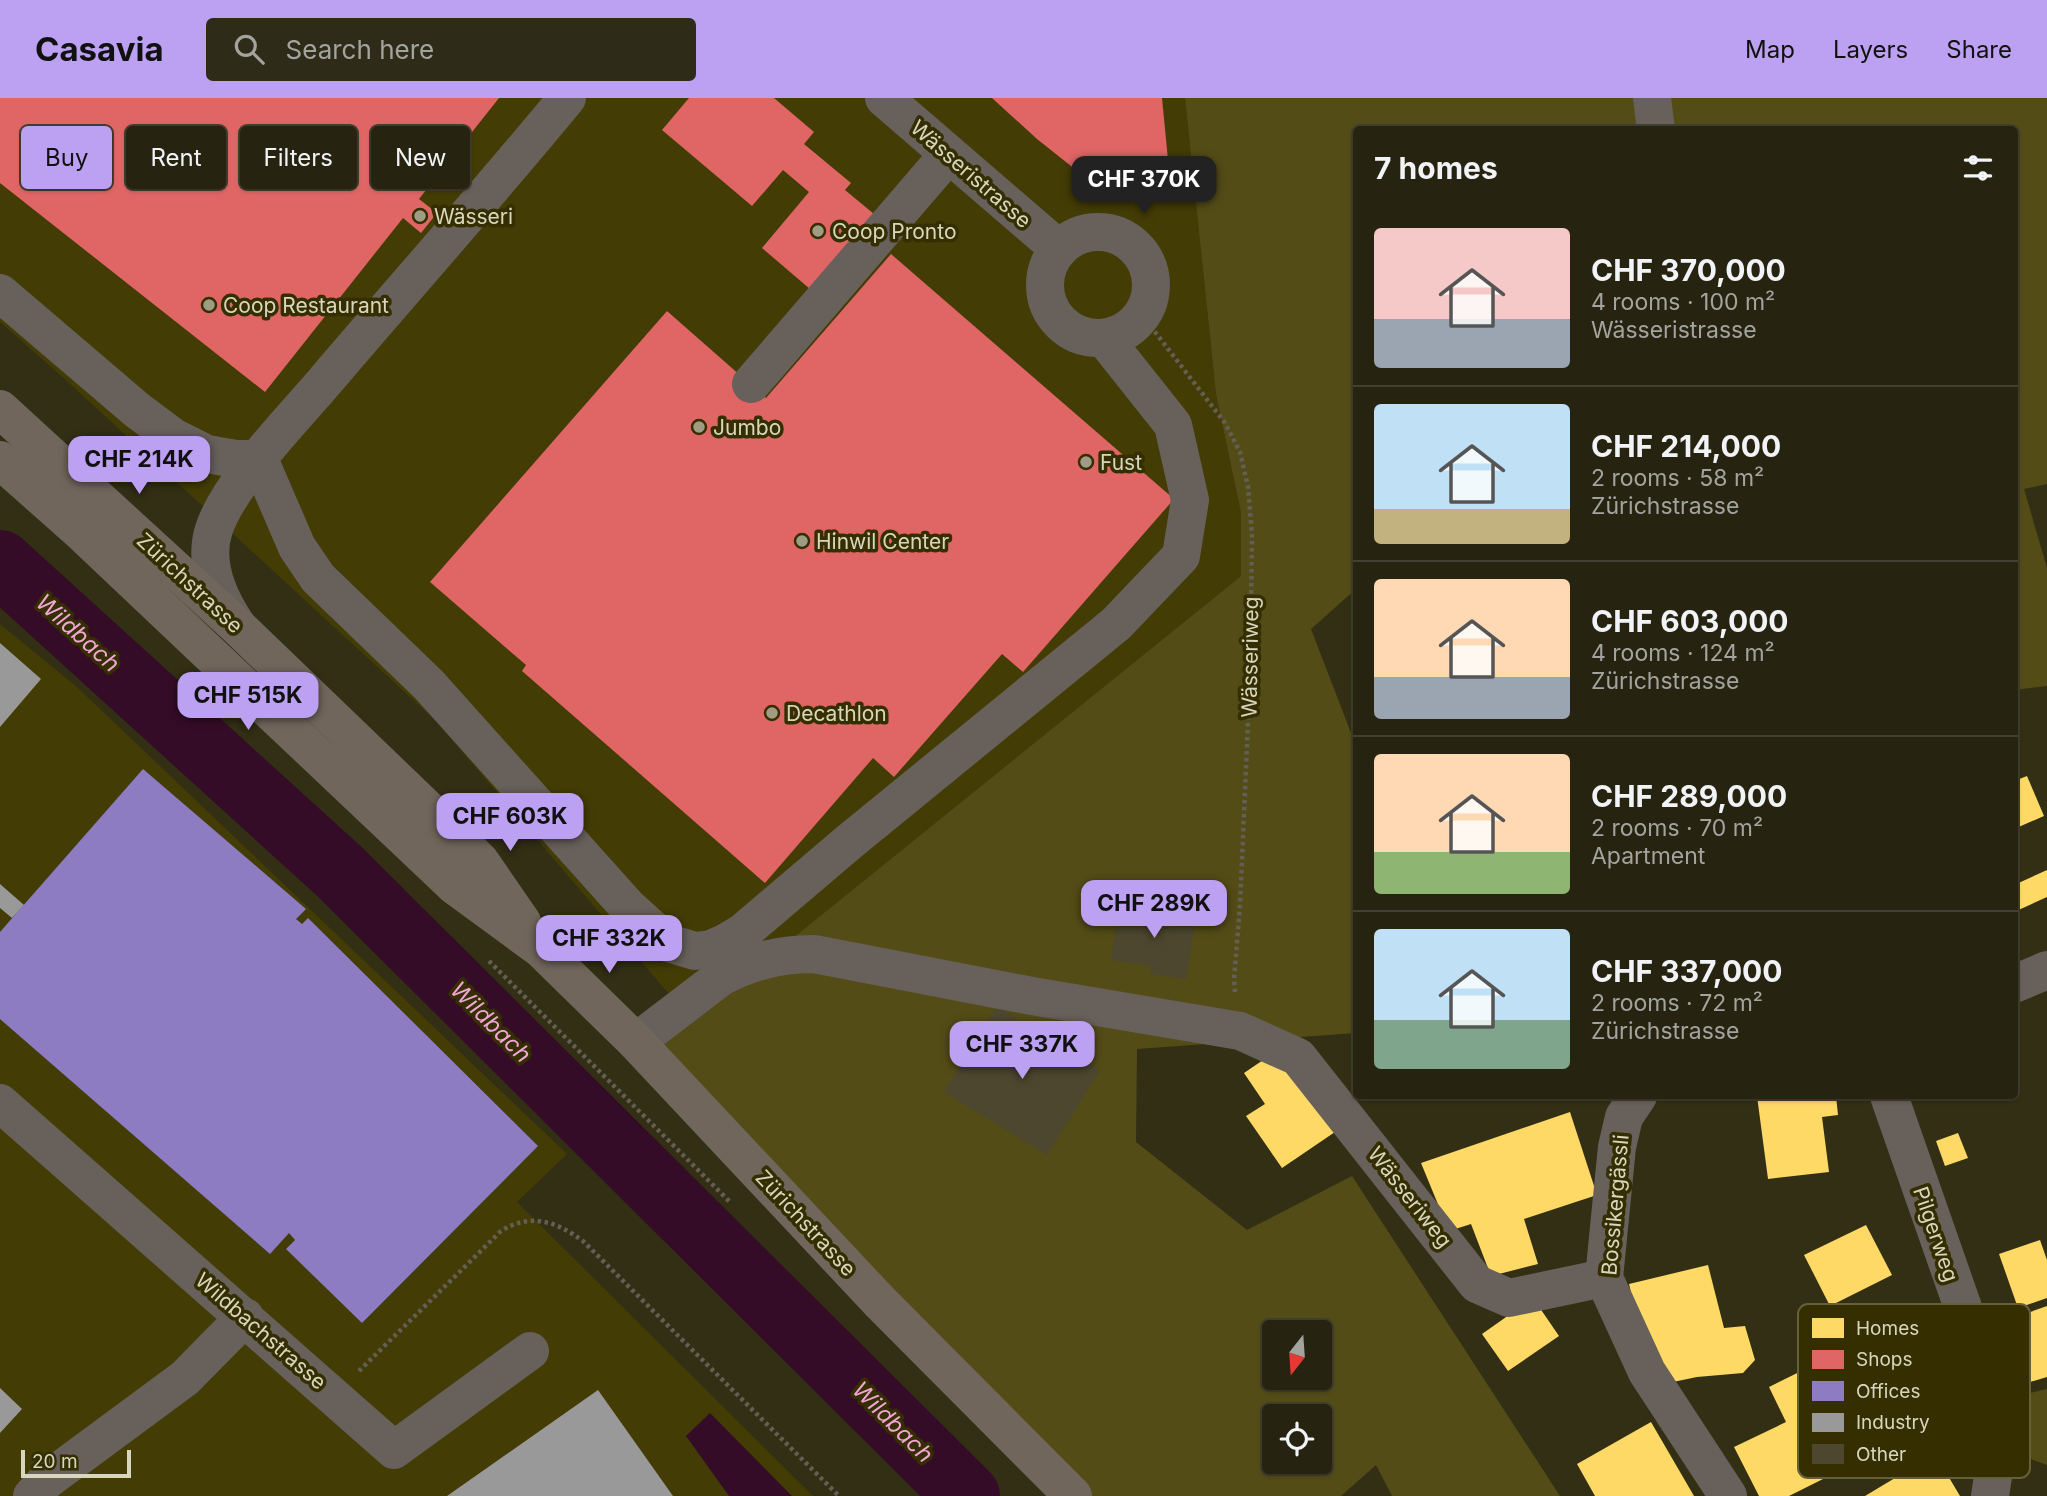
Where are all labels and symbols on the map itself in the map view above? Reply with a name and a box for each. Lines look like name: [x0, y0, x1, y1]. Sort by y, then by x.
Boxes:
street label: Wässeristrasse: [906, 115, 1036, 233]
pin: CHF 370K: [1072, 156, 1216, 216]
place label: Wässeri: [434, 204, 513, 229]
marker: Wässeri: [412, 208, 428, 224]
place label: Coop Pronto: [832, 219, 957, 244]
marker: Coop Pronto: [810, 223, 826, 239]
place label: Coop Restaurant: [223, 293, 389, 318]
marker: Coop Restaurant: [201, 297, 217, 313]
place label: Jumbo: [713, 415, 781, 440]
marker: Jumbo: [691, 419, 707, 435]
pin: CHF 214K: [67, 436, 211, 496]
place label: Fust: [1100, 450, 1142, 475]
marker: Fust: [1078, 454, 1094, 470]
street label: Zürichstrasse: [132, 528, 248, 638]
place label: Hinwil Center: [816, 529, 949, 554]
marker: Hinwil Center: [794, 533, 810, 549]
water label: Wildbach: [30, 588, 126, 678]
street label: Wässeriweg: [1236, 596, 1264, 718]
pin: CHF 515K: [176, 672, 320, 732]
place label: Decathlon: [786, 701, 887, 726]
marker: Decathlon: [764, 705, 780, 721]
pin: CHF 603K: [438, 794, 582, 853]
pin: CHF 289K: [1082, 880, 1226, 940]
pin: CHF 332K: [537, 916, 681, 975]
water label: Wildbach: [445, 976, 537, 1068]
pin: CHF 337K: [950, 1021, 1094, 1081]
street label: Bossikergässli: [1596, 1133, 1634, 1277]
street label: Wässeriweg: [1363, 1142, 1457, 1252]
street label: Zürichstrasse: [751, 1165, 861, 1281]
street label: Pilgerweg: [1908, 1183, 1964, 1285]
street label: Wildbachstrasse: [191, 1267, 331, 1395]
legend: [1798, 1304, 2030, 1478]
text: Homes: [1856, 1317, 1919, 1340]
north arrow: [1262, 1320, 1332, 1390]
text: Shops: [1856, 1348, 1912, 1371]
water label: Wildbach: [847, 1376, 939, 1468]
text: Offices: [1856, 1380, 1920, 1403]
text: Industry: [1856, 1411, 1930, 1434]
text: Other: [1856, 1443, 1906, 1466]
scale bar: [21, 1447, 131, 1479]

